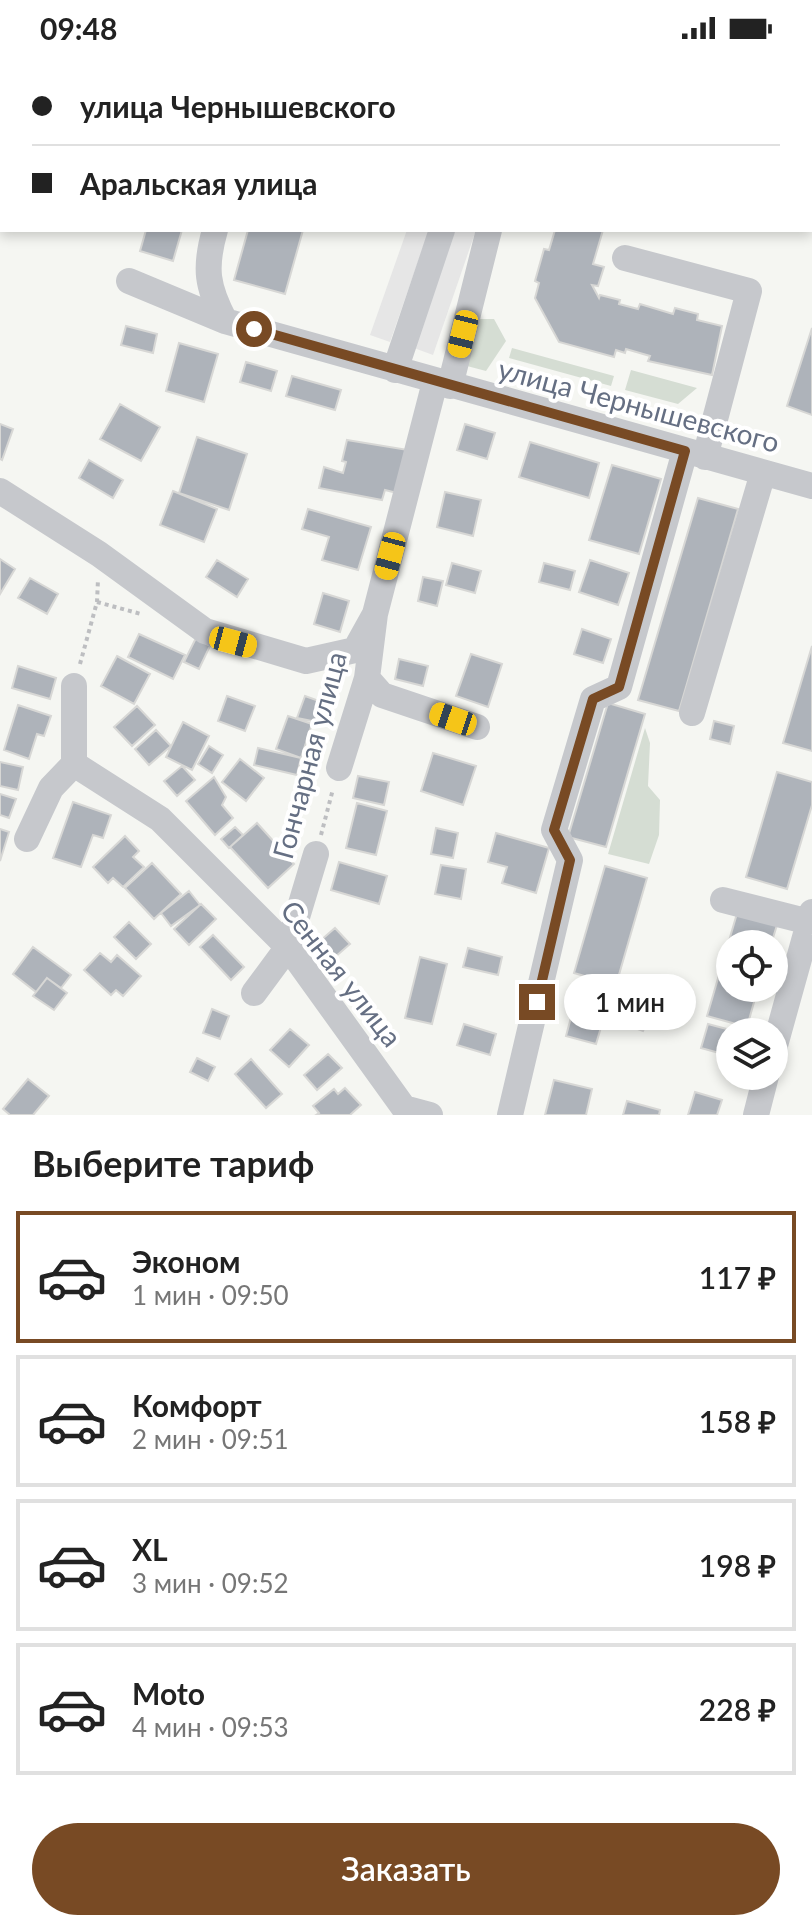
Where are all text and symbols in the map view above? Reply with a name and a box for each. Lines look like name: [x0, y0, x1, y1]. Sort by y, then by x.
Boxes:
text: 09:48: [40, 10, 117, 46]
text: улица Чернышевского: [80, 88, 396, 124]
text: Аральская улица: [80, 165, 318, 201]
car: [446, 308, 480, 360]
route start: [236, 311, 272, 347]
street label: улица Чернышевского: [495, 351, 783, 459]
car: [372, 530, 408, 582]
car: [207, 624, 259, 660]
street label: Гончарная улица: [265, 648, 353, 862]
car: [426, 700, 480, 738]
street label: Сенная улица: [274, 893, 410, 1053]
map controls: [716, 930, 788, 1090]
button: locate: [716, 930, 788, 1002]
callout: 1 мин: [565, 974, 697, 1030]
route end: [519, 984, 555, 1020]
text: 1 мин: [595, 986, 665, 1018]
button: layers: [716, 1018, 788, 1090]
text: Выберите тариф: [32, 1141, 314, 1185]
icon: car: [36, 1241, 108, 1313]
text: Эконом: [132, 1243, 241, 1279]
text: 117 ₽: [699, 1259, 776, 1295]
text: 1 мин · 09:50: [132, 1279, 289, 1311]
icon: car: [36, 1385, 108, 1457]
text: Комфорт: [132, 1387, 262, 1423]
text: 158 ₽: [699, 1403, 776, 1439]
text: 2 мин · 09:51: [132, 1423, 289, 1455]
icon: car: [36, 1529, 108, 1601]
text: XL: [132, 1531, 168, 1567]
text: 198 ₽: [699, 1547, 776, 1583]
text: 3 мин · 09:52: [132, 1567, 289, 1599]
icon: car: [36, 1673, 108, 1745]
text: Moto: [132, 1675, 205, 1711]
text: 228 ₽: [699, 1691, 776, 1727]
text: 4 мин · 09:53: [132, 1711, 289, 1743]
button: Заказать: [32, 1823, 780, 1915]

